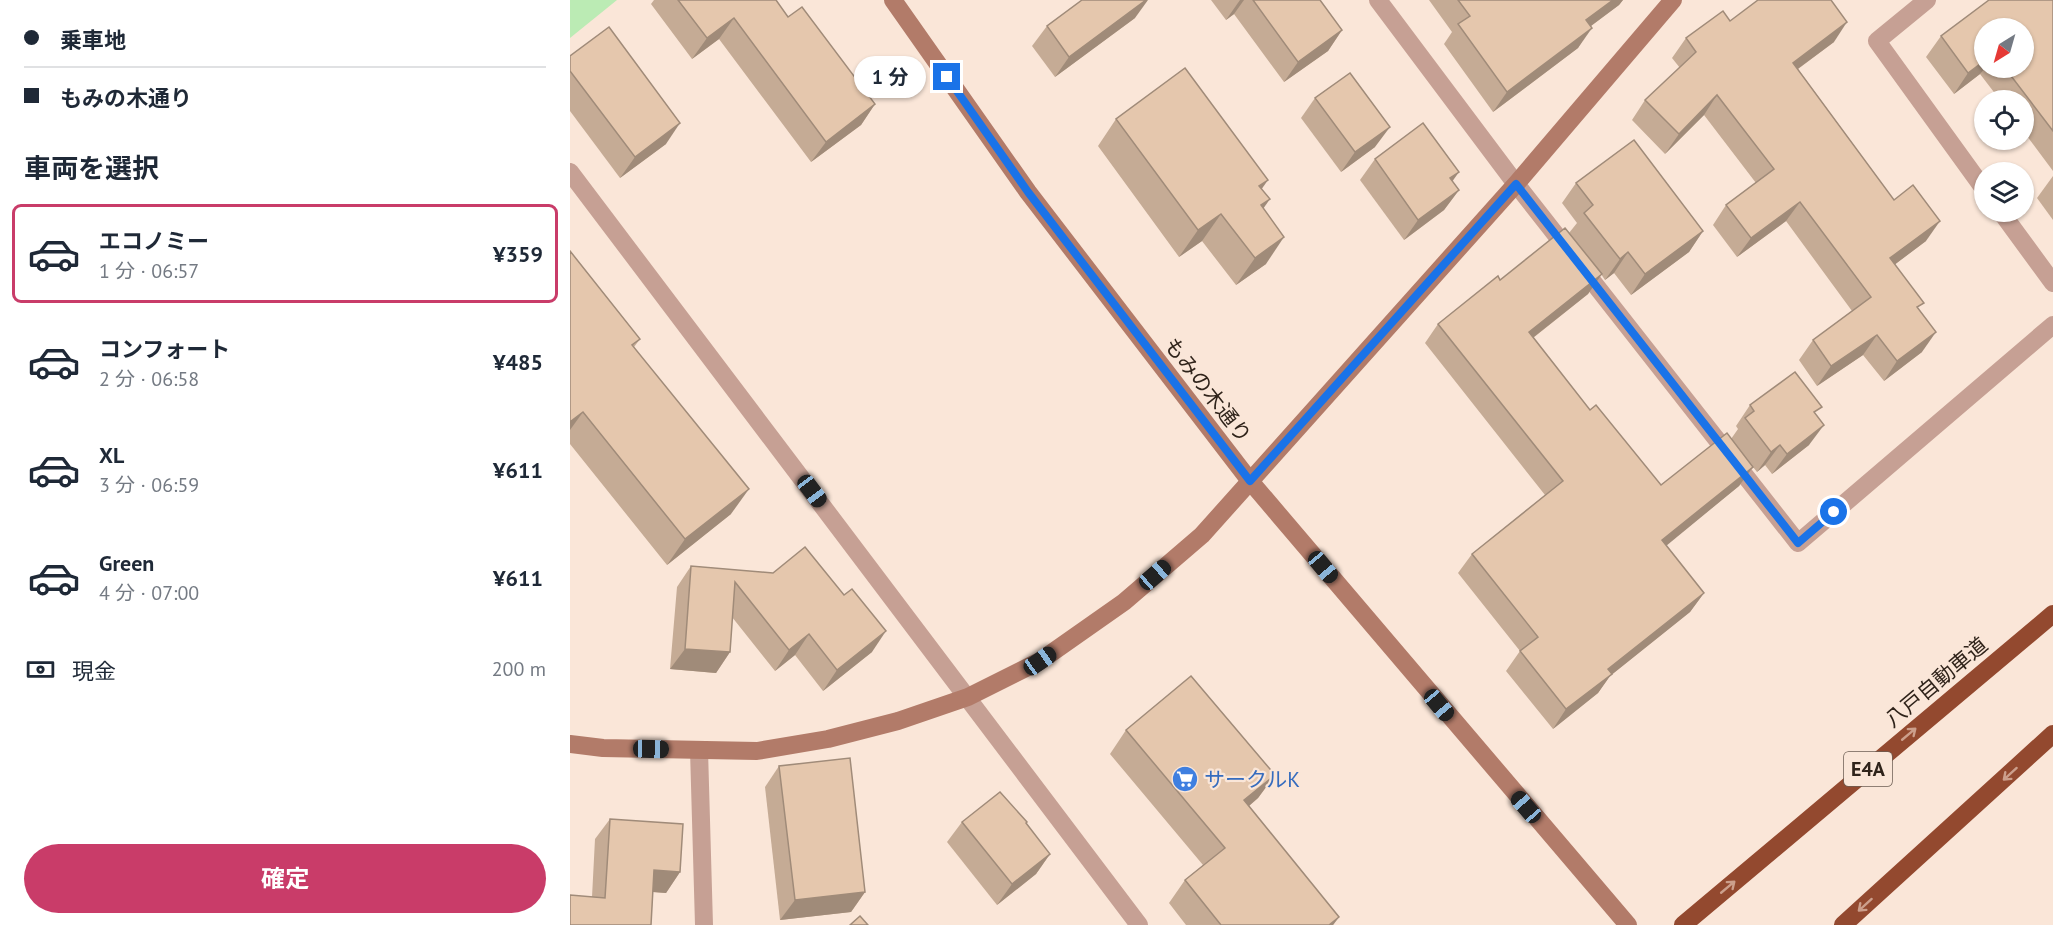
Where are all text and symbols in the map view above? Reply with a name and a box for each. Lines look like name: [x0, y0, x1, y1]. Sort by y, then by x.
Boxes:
north arrow: [1974, 18, 2034, 78]
map controls: [1974, 18, 2034, 222]
text: 乗車地: [60, 26, 126, 54]
callout: 1 分: [854, 56, 926, 98]
route end: [933, 63, 960, 90]
text: 1 分: [872, 64, 908, 90]
text: もみの木通り: [60, 84, 192, 112]
button: locate: [1974, 90, 2034, 150]
text: 車両を選択: [24, 151, 159, 185]
button: layers: [1974, 162, 2034, 222]
icon: car: [27, 227, 81, 281]
text: エコノミー: [99, 227, 209, 255]
text: ¥359: [493, 240, 543, 268]
text: 1 分 · 06:57: [99, 258, 199, 284]
street label: もみの木通り: [1159, 332, 1257, 448]
icon: car: [27, 335, 81, 389]
text: コンフォート: [99, 335, 230, 363]
text: ¥485: [493, 348, 543, 376]
text: 2 分 · 06:58: [99, 366, 199, 392]
text: XL: [99, 441, 124, 469]
icon: car: [27, 443, 81, 497]
text: ¥611: [493, 456, 543, 484]
car: [794, 471, 830, 511]
text: 3 分 · 06:59: [99, 472, 199, 498]
route start: [1820, 498, 1847, 525]
car: [1305, 547, 1341, 587]
text: Green: [99, 549, 154, 577]
icon: car: [27, 551, 81, 605]
car: [1136, 556, 1174, 594]
text: ¥611: [493, 564, 543, 592]
text: 4 分 · 07:00: [99, 580, 199, 606]
street label: 八戸自動車道: [1879, 631, 1993, 733]
car: [1020, 643, 1060, 679]
icon: cash: [24, 653, 57, 686]
text: 200 m: [492, 656, 546, 682]
text: 現金: [72, 657, 116, 685]
car: [1421, 685, 1457, 725]
one-way arrow: [1901, 728, 1917, 741]
car: [633, 740, 669, 758]
road number: E4A: [1844, 752, 1892, 786]
supermarket icon: サークルK: [1170, 764, 1200, 794]
place label: サークルK: [1204, 766, 1300, 793]
one-way arrow: [2002, 767, 2017, 781]
car: [1507, 788, 1545, 826]
button: 確定: [24, 844, 546, 913]
one-way arrow: [1720, 880, 1735, 894]
one-way arrow: [1858, 898, 1873, 912]

